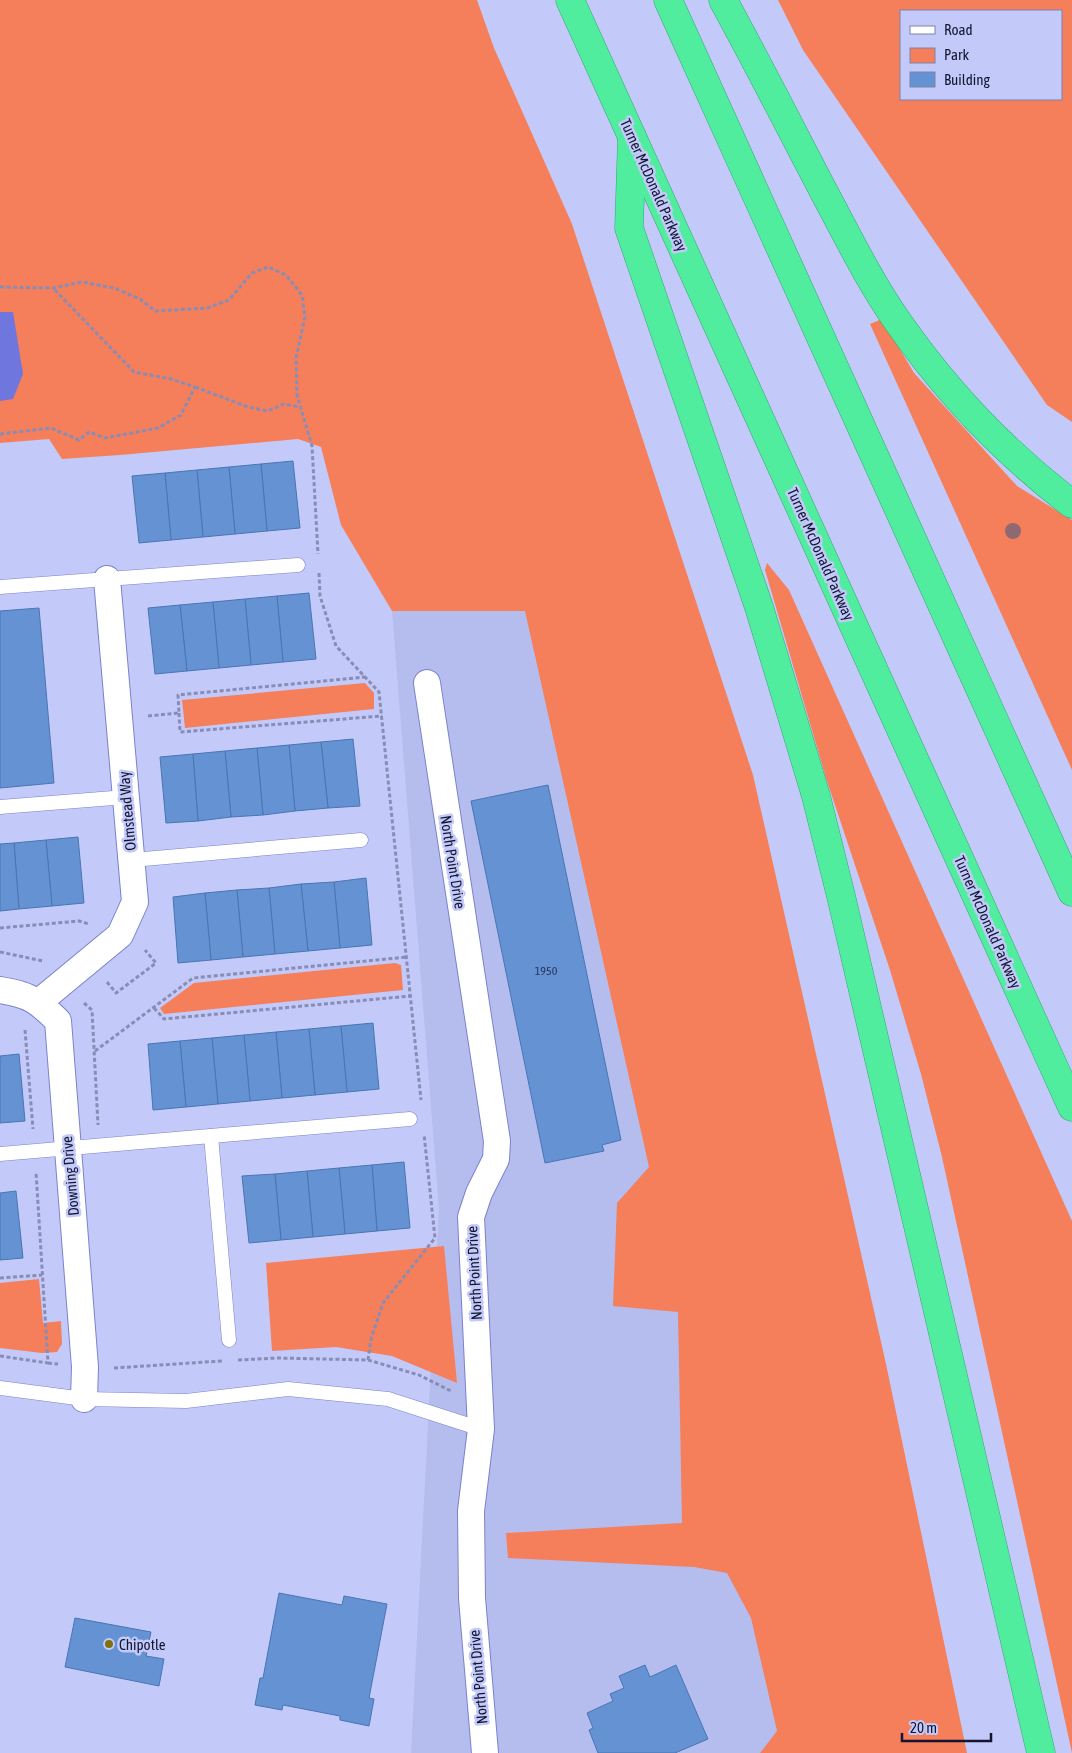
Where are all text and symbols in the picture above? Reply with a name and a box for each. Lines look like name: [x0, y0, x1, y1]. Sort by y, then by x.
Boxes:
legend: [900, 10, 1062, 100]
text: Road: [944, 21, 973, 38]
text: Park: [944, 46, 969, 63]
text: Building: [944, 71, 990, 88]
street label: Turner McDonald Parkway: [617, 116, 691, 254]
street label: Turner McDonald Parkway: [784, 485, 858, 623]
street label: Olmstead Way: [115, 771, 139, 851]
street label: North Point Drive: [437, 814, 469, 910]
street label: Turner McDonald Parkway: [951, 853, 1025, 991]
house number: 1950: [535, 964, 558, 978]
street label: Downing Drive: [58, 1135, 82, 1217]
street label: North Point Drive: [463, 1225, 485, 1321]
street label: North Point Drive: [465, 1629, 491, 1725]
place label: Chipotle: [119, 1636, 166, 1653]
marker: Chipotle: [103, 1638, 115, 1650]
scale bar: [902, 1710, 991, 1742]
text: 20 m: [910, 1719, 937, 1736]

